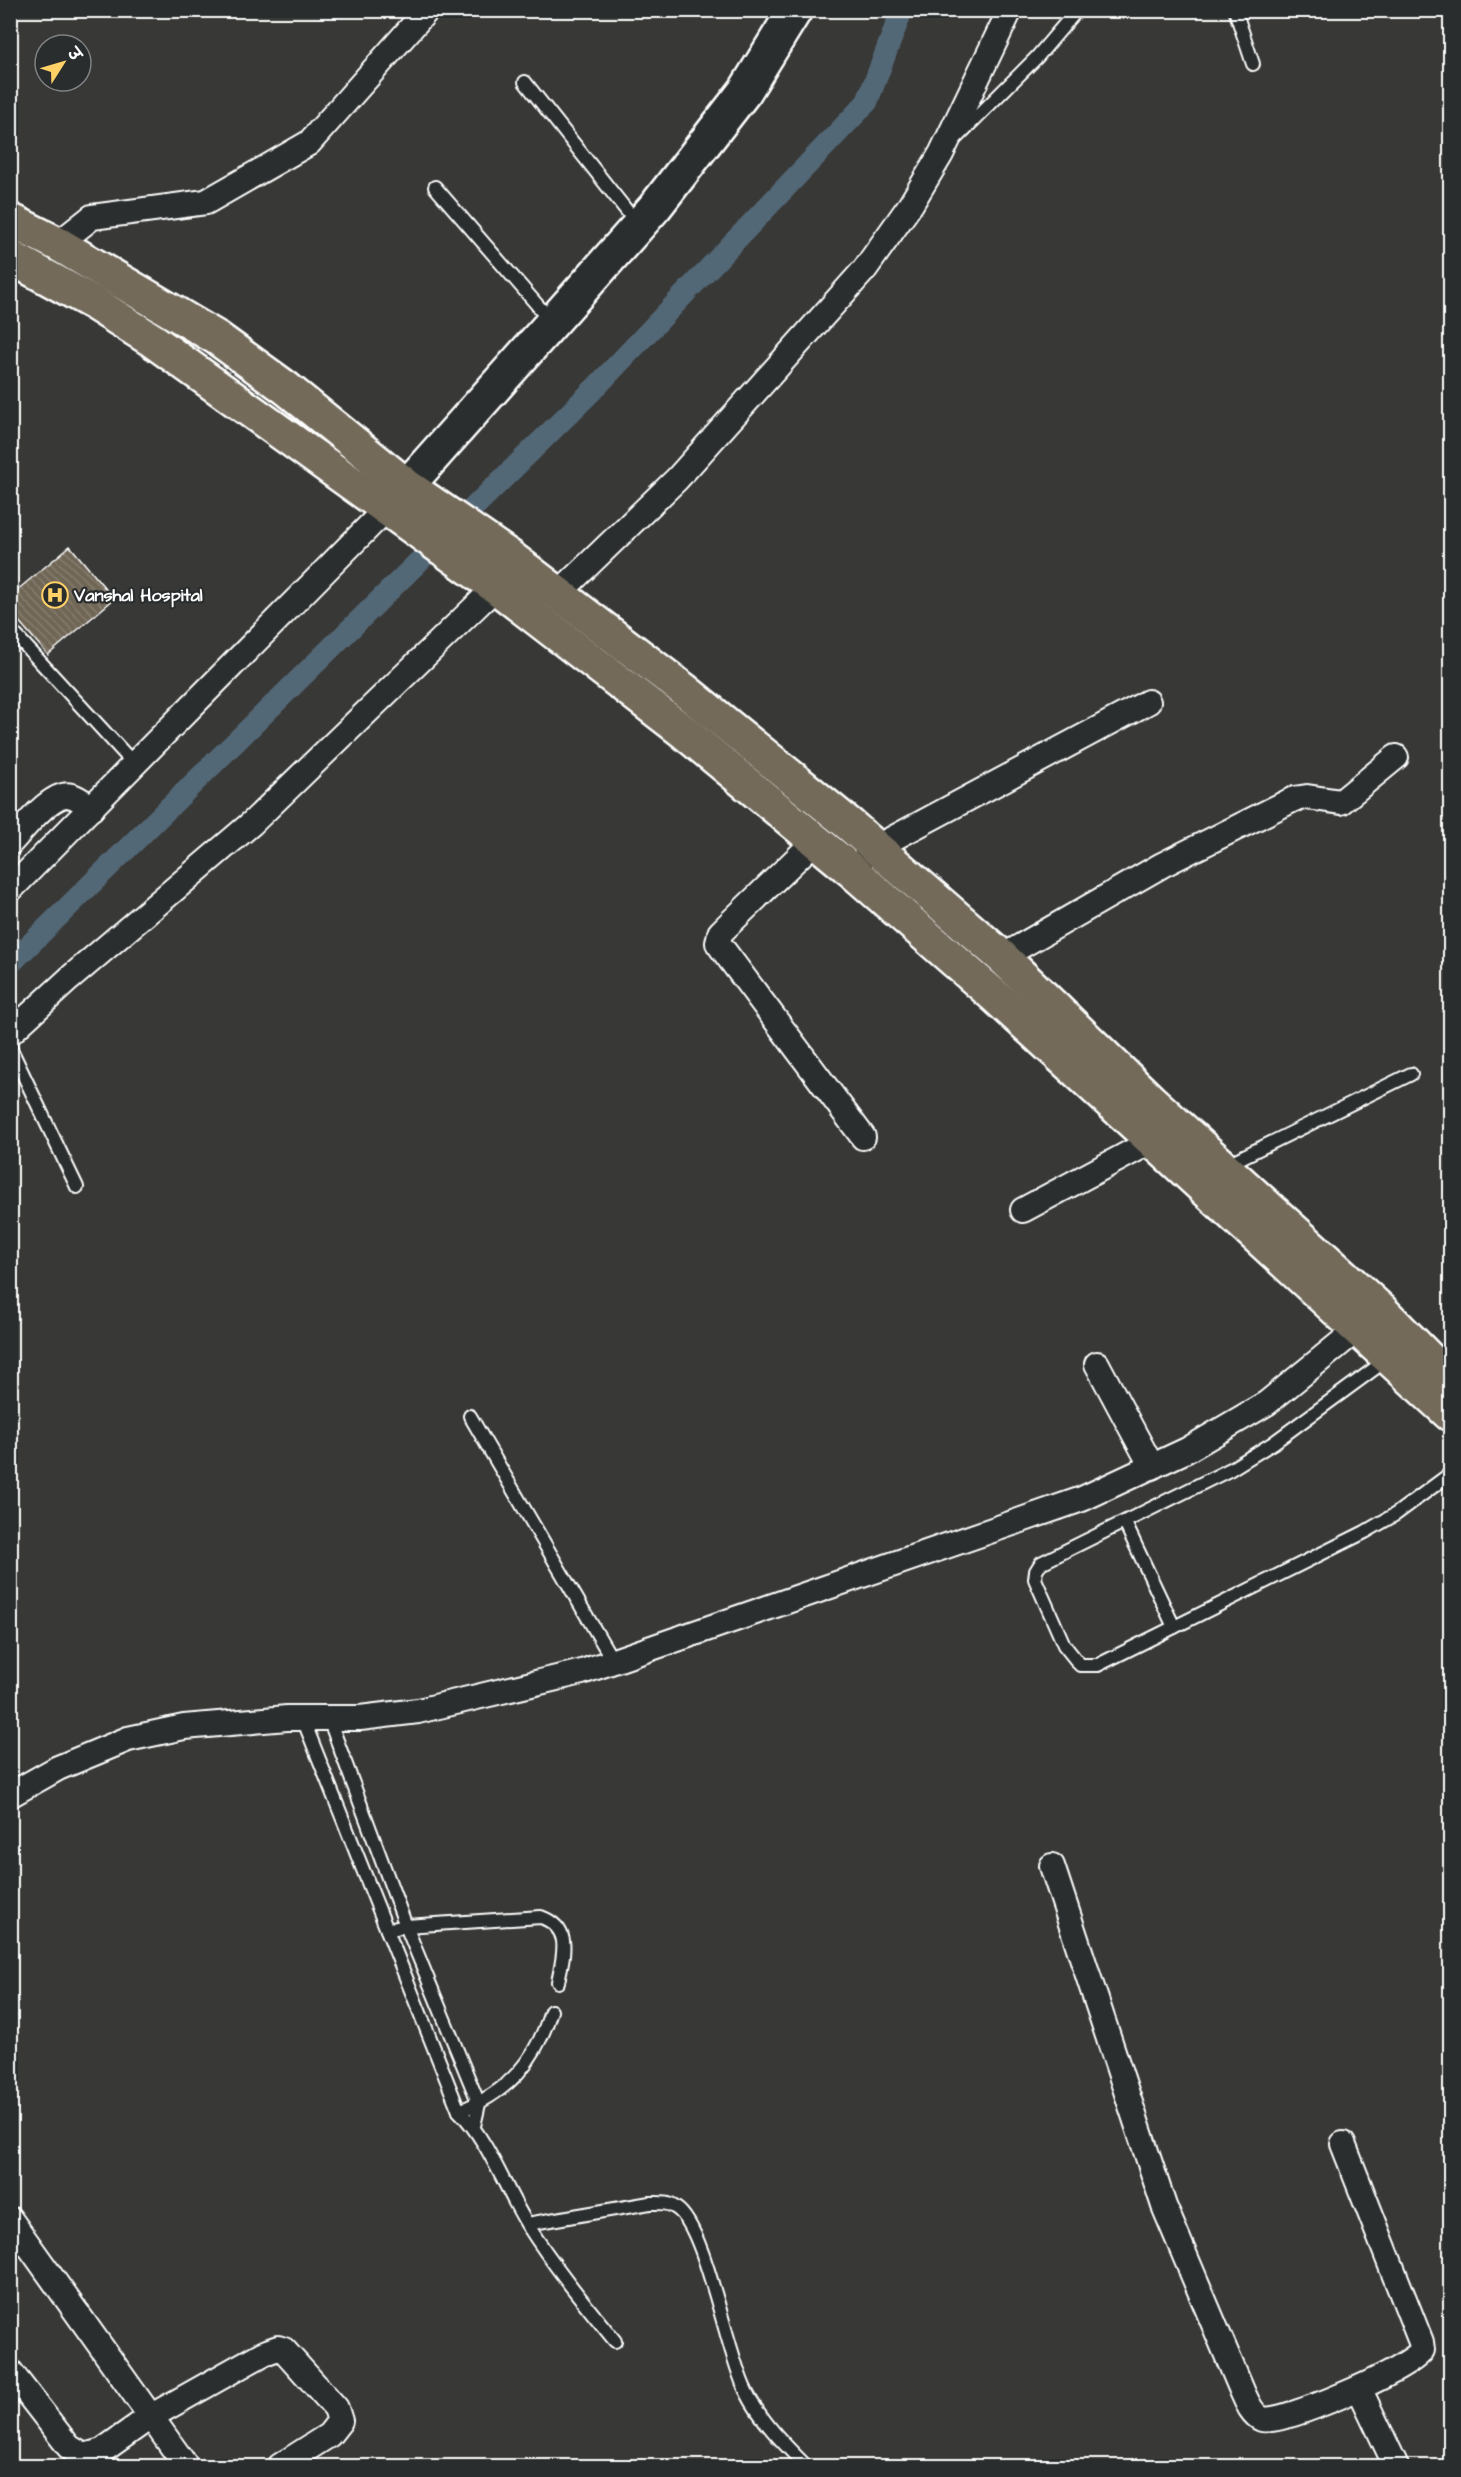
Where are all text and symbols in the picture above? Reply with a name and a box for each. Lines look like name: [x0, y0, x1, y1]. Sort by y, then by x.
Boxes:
north arrow: [33, 33, 93, 93]
text: उ: [61, 42, 87, 67]
hospital icon: Vanshal Hospital: [40, 580, 70, 610]
place label: Vanshal Hospital: [73, 583, 203, 608]

